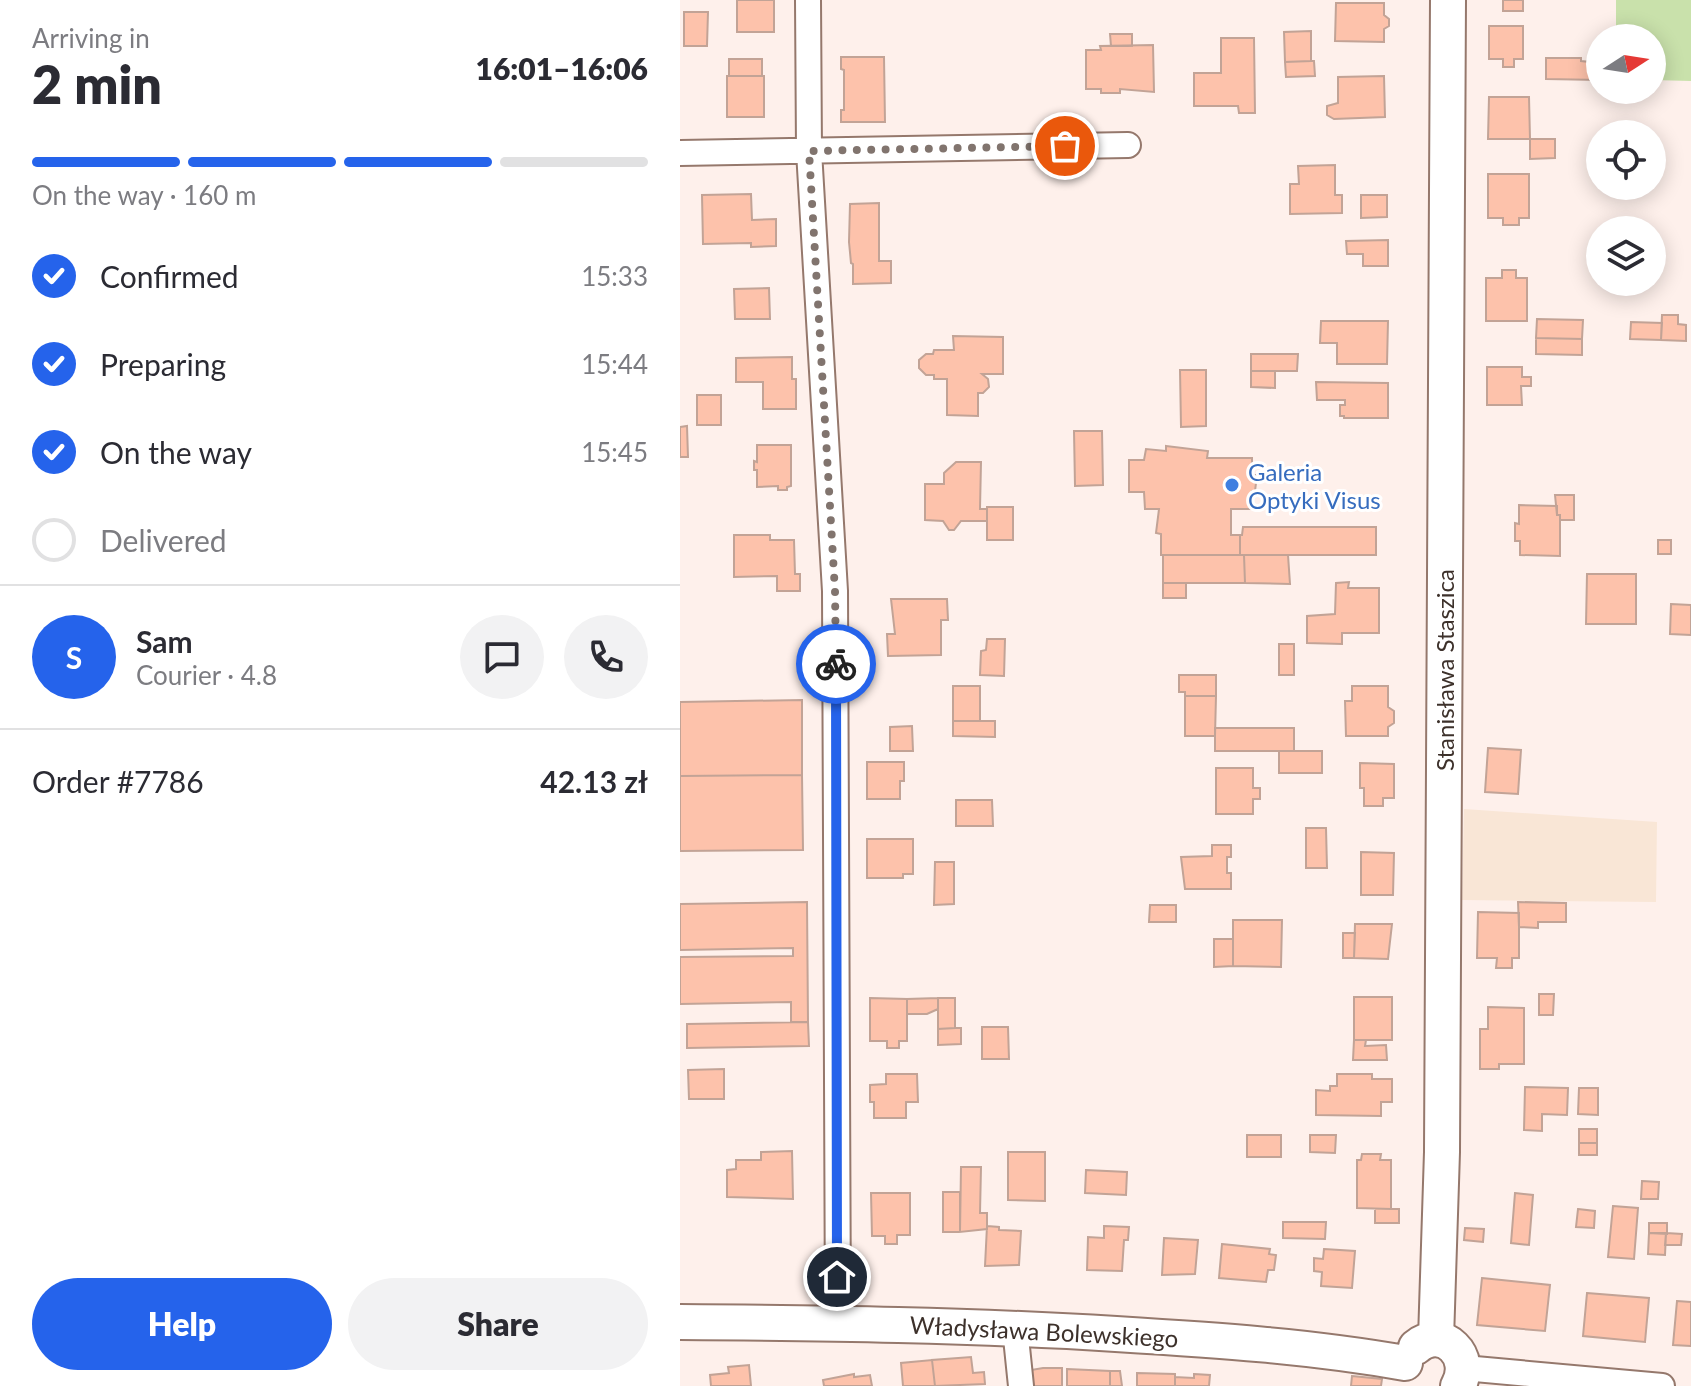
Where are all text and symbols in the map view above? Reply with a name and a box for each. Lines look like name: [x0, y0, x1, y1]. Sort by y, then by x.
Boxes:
text: Arriving in: [32, 22, 150, 54]
north arrow: [1586, 24, 1666, 104]
map controls: [1586, 24, 1666, 296]
text: 16:01–16:06: [475, 50, 648, 86]
text: 2 min: [32, 53, 162, 115]
pin: [1031, 112, 1099, 180]
button: locate: [1586, 120, 1666, 200]
icon: bag: [1043, 124, 1087, 168]
text: On the way · 160 m: [32, 179, 256, 211]
button: layers: [1586, 216, 1666, 296]
icon: check: [32, 254, 76, 298]
text: Confirmed: [100, 258, 239, 294]
text: 15:33: [581, 260, 648, 292]
icon: check: [32, 342, 76, 386]
text: Preparing: [100, 346, 226, 382]
text: 15:44: [581, 348, 648, 380]
icon: check: [32, 430, 76, 474]
text: On the way: [100, 434, 252, 470]
text: 15:45: [581, 436, 648, 468]
place label: Galeria Optyki Visus: [1248, 457, 1381, 514]
marker: Galeria Optyki Visus: [1223, 476, 1241, 494]
text: Delivered: [100, 522, 227, 558]
street label: Stanisława Staszica: [1430, 569, 1459, 771]
button: chat: [460, 615, 544, 699]
button: phone: [564, 615, 648, 699]
text: Sam: [136, 623, 193, 659]
courier: [796, 624, 876, 704]
text: S: [66, 639, 82, 675]
icon: bike: [814, 642, 858, 686]
text: Courier · 4.8: [136, 659, 277, 691]
text: Order #7786: [32, 763, 204, 799]
text: 42.13 zł: [540, 763, 648, 799]
pin: [803, 1243, 871, 1311]
icon: home: [815, 1255, 859, 1299]
button: Help: [32, 1278, 332, 1370]
button: Share: [348, 1278, 648, 1370]
street label: Władysława Bolewskiego: [909, 1309, 1179, 1353]

